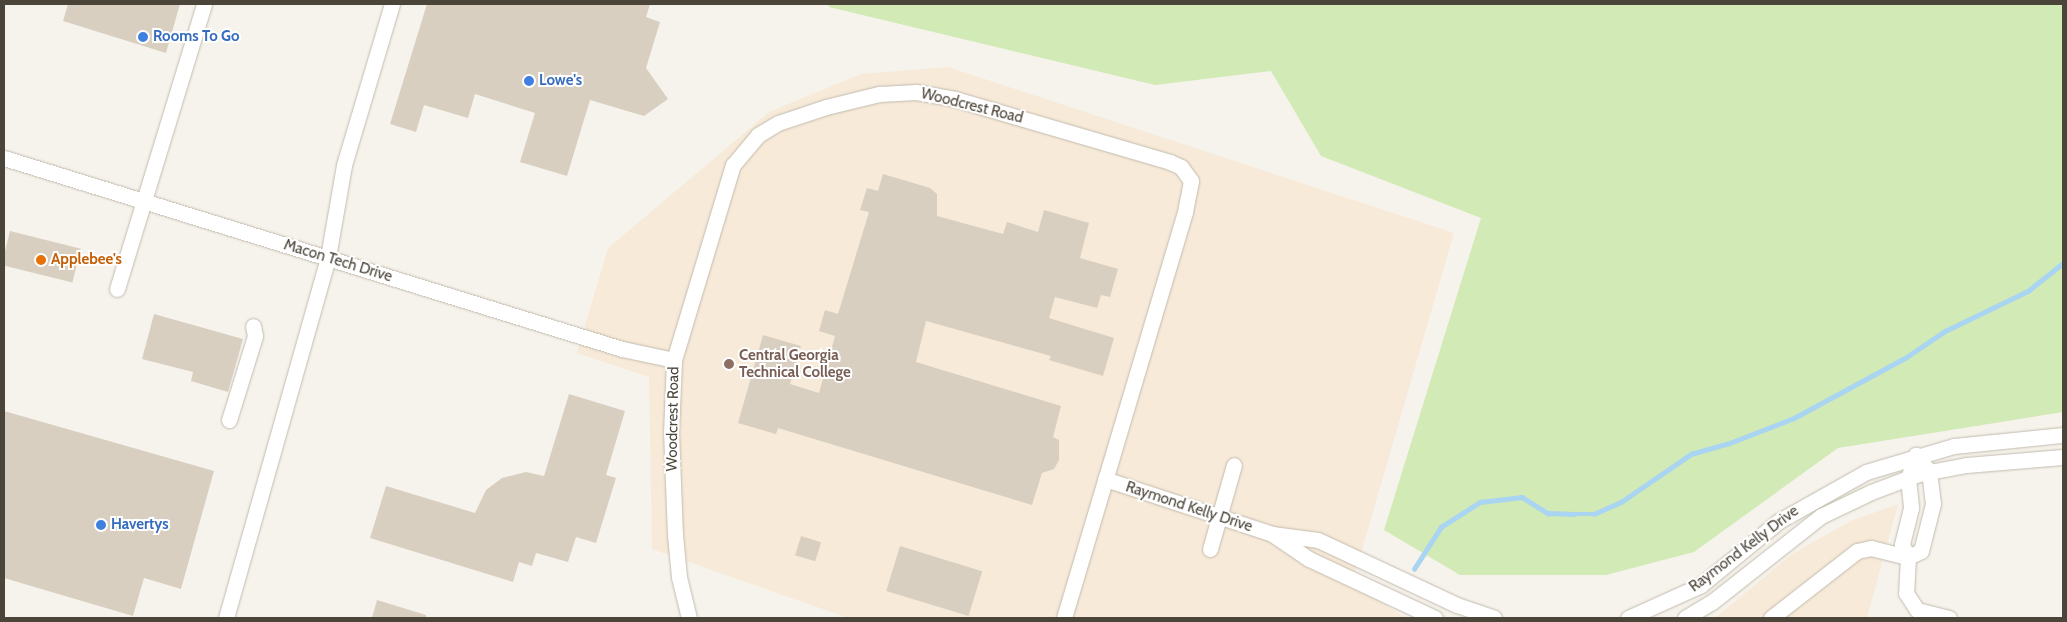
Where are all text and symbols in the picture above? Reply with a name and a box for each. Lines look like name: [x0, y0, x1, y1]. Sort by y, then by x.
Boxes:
place label: Rooms To Go: [153, 28, 240, 46]
marker: Rooms To Go: [137, 31, 149, 43]
place label: Lowe's: [539, 72, 582, 90]
marker: Lowe's: [523, 75, 535, 87]
street label: Woodcrest Road: [919, 85, 1025, 127]
street label: Macon Tech Drive: [282, 236, 394, 286]
place label: Applebee's: [51, 251, 122, 269]
marker: Applebee's: [35, 254, 47, 266]
place label: Central Georgia Technical College: [739, 346, 851, 381]
marker: Central Georgia Technical College: [723, 358, 735, 370]
street label: Woodcrest Road: [663, 367, 683, 471]
street label: Raymond Kelly Drive: [1123, 478, 1255, 536]
street label: Raymond Kelly Drive: [1686, 502, 1802, 596]
place label: Havertys: [111, 516, 168, 534]
marker: Havertys: [95, 519, 107, 531]

